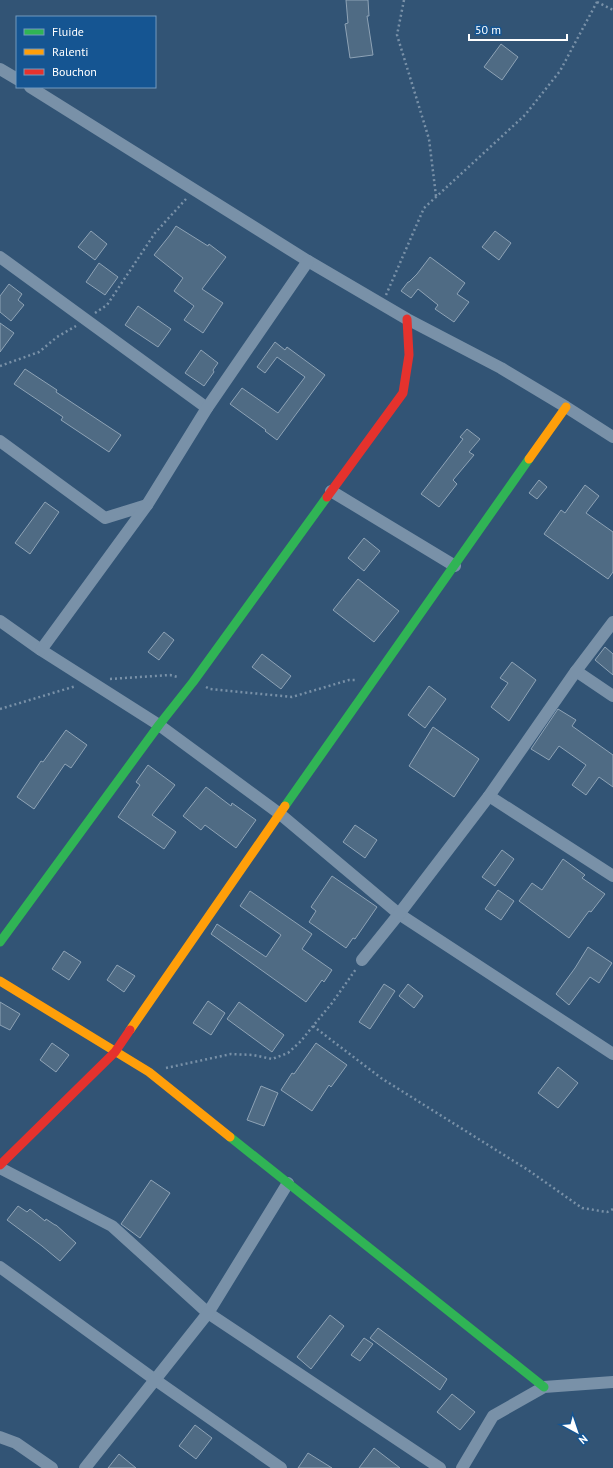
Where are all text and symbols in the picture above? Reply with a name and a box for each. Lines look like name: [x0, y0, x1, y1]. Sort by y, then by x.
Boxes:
legend: [16, 16, 156, 88]
scale bar: [469, 16, 567, 42]
text: 50 m: [475, 22, 501, 37]
text: Fluide: [52, 24, 84, 39]
text: Ralenti: [52, 44, 88, 59]
text: Bouchon: [52, 64, 97, 79]
north arrow: [557, 1412, 597, 1452]
text: N: [576, 1432, 591, 1447]

